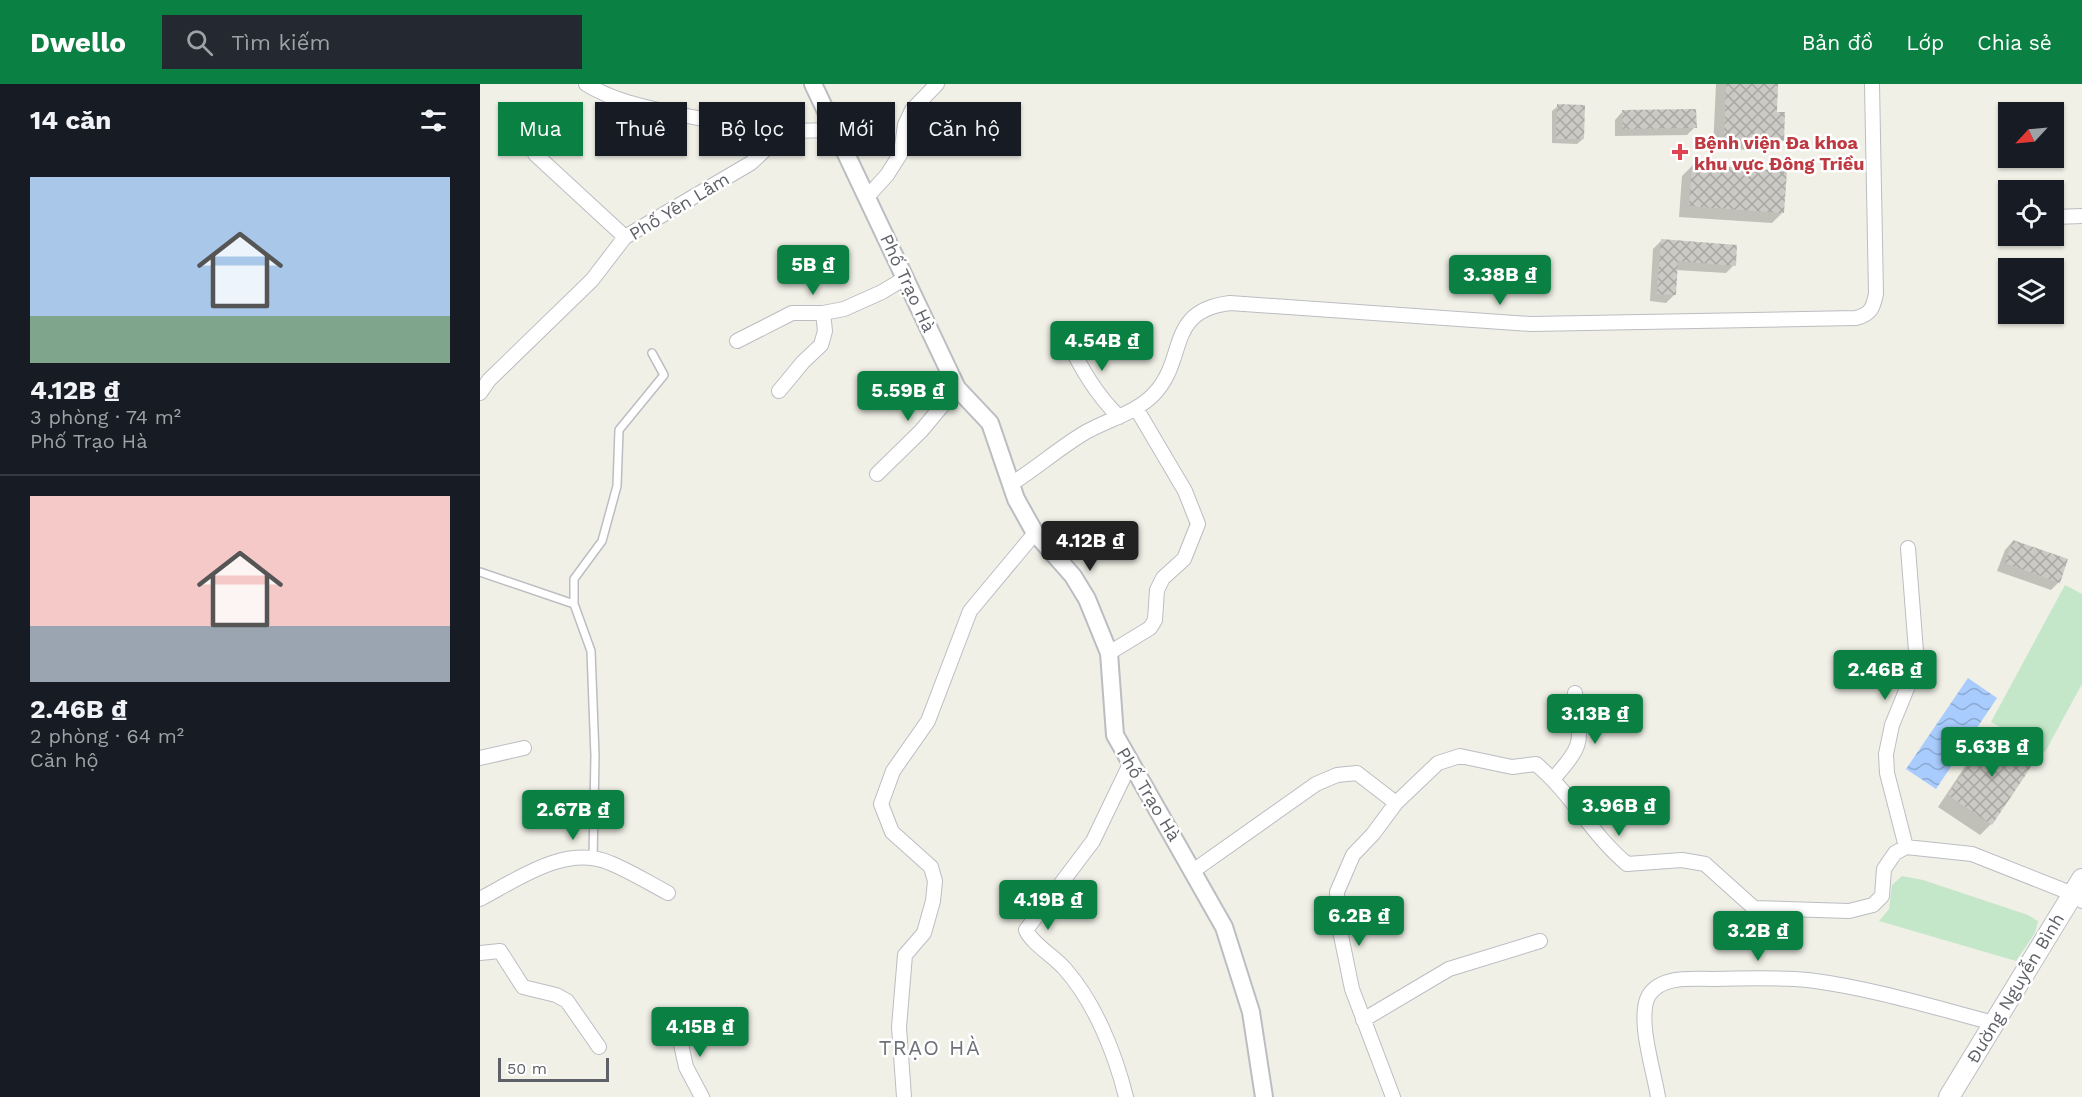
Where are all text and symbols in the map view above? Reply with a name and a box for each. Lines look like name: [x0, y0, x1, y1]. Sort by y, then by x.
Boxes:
search box: [162, 15, 582, 69]
text: Dwello: [30, 26, 126, 59]
icon: search: [183, 26, 216, 59]
text: Tìm kiếm: [231, 30, 330, 55]
text: Bản đồ: [1802, 30, 1873, 55]
text: Lớp: [1906, 30, 1944, 55]
text: Chia sẻ: [1977, 30, 2052, 55]
chip: Mua: [498, 102, 583, 156]
chip: Thuê: [595, 102, 687, 156]
chip: Bộ lọc: [699, 102, 805, 156]
chip: Mới: [817, 102, 895, 156]
chip: Căn hộ: [907, 102, 1021, 156]
north arrow: [1998, 102, 2064, 168]
map controls: [1998, 102, 2064, 324]
icon: filters: [417, 104, 450, 137]
text: 14 căn: [30, 105, 111, 135]
place label: Bệnh viện Đa khoa khu vực Đông Triều: [1694, 132, 1864, 174]
marker: Bệnh viện Đa khoa khu vực Đông Triều: [1671, 143, 1689, 161]
street label: Phố Yên Lâm: [625, 168, 733, 244]
button: locate: [1998, 180, 2064, 246]
icon: home: [186, 216, 294, 324]
street label: Phố Trạo Hà: [876, 231, 940, 335]
pin: 5B ₫: [777, 245, 849, 296]
text: 5B ₫: [791, 252, 835, 276]
pin: 3.38B ₫: [1445, 255, 1555, 306]
button: layers: [1998, 258, 2064, 324]
text: 3.38B ₫: [1463, 262, 1537, 286]
pin: 4.54B ₫: [1047, 321, 1157, 372]
text: 4.54B ₫: [1064, 328, 1140, 352]
pin: 5.59B ₫: [853, 371, 963, 422]
text: 4.12B ₫: [30, 375, 120, 405]
text: 5.59B ₫: [871, 378, 945, 402]
text: 3 phòng · 74 m²: [30, 405, 181, 429]
text: Phố Trạo Hà: [30, 429, 147, 453]
pin: 4.12B ₫: [1035, 521, 1145, 572]
text: 4.12B ₫: [1055, 528, 1125, 552]
icon: home: [186, 535, 294, 643]
pin: 2.46B ₫: [1830, 650, 1940, 701]
text: 2.46B ₫: [1848, 657, 1922, 681]
text: 2.46B ₫: [30, 694, 127, 724]
pin: 3.13B ₫: [1540, 694, 1650, 745]
text: 3.13B ₫: [1561, 701, 1629, 725]
text: 2 phòng · 64 m²: [30, 724, 184, 748]
pin: 5.63B ₫: [1937, 727, 2047, 778]
text: 5.63B ₫: [1955, 734, 2029, 758]
street label: Phố Trạo Hà: [1113, 743, 1185, 845]
text: Căn hộ: [30, 748, 99, 772]
pin: 3.96B ₫: [1564, 786, 1674, 837]
pin: 2.67B ₫: [518, 790, 628, 841]
text: 3.96B ₫: [1582, 793, 1656, 817]
text: 2.67B ₫: [536, 797, 610, 821]
pin: 4.19B ₫: [993, 880, 1103, 931]
text: 4.19B ₫: [1013, 887, 1083, 911]
pin: 6.2B ₫: [1310, 896, 1408, 947]
text: 6.2B ₫: [1328, 903, 1390, 927]
street label: Đường Nguyễn Bình: [1962, 909, 2068, 1067]
pin: 3.2B ₫: [1709, 911, 1807, 962]
text: 3.2B ₫: [1727, 918, 1789, 942]
pin: 4.15B ₫: [645, 1007, 755, 1058]
text: 4.15B ₫: [666, 1014, 734, 1038]
district label: TRẠO HÀ: [879, 1035, 981, 1060]
scale bar: [498, 1055, 609, 1082]
text: 50 m: [507, 1059, 547, 1078]

